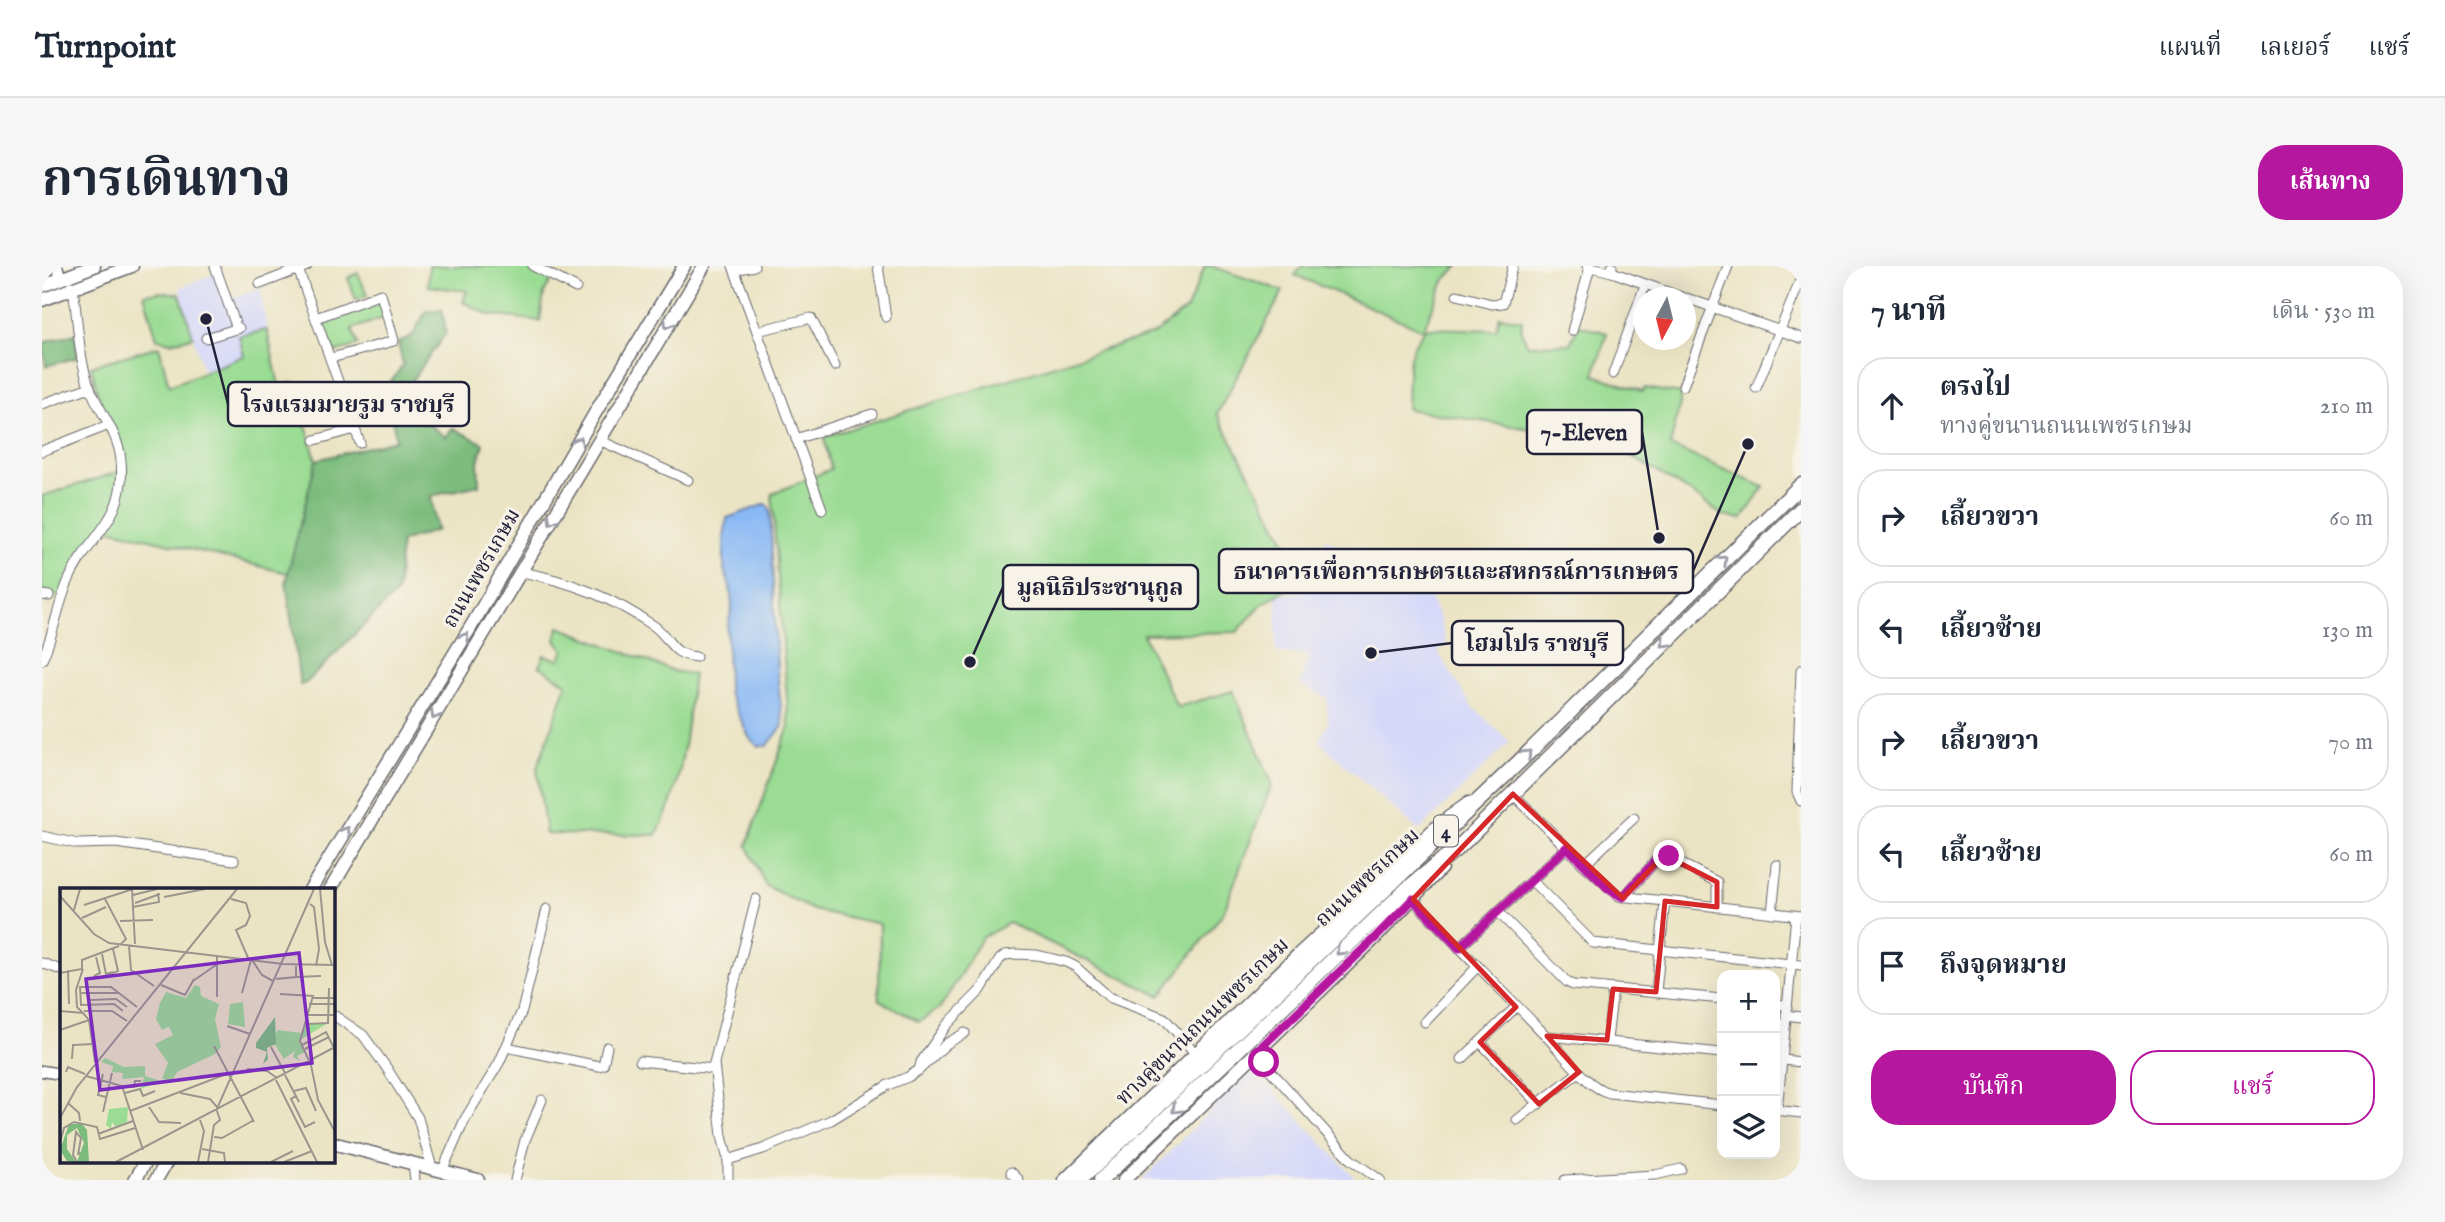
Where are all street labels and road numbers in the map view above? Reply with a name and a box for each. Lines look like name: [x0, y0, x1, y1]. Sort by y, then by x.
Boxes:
street label: ถนนเพชรเกษม: [437, 504, 527, 633]
road number: 4: [1434, 816, 1458, 846]
street label: ถนนเพชรเกษม: [1310, 823, 1426, 934]
street label: ทางคู่ขนานถนนเพชรเกษม: [1111, 932, 1295, 1112]

